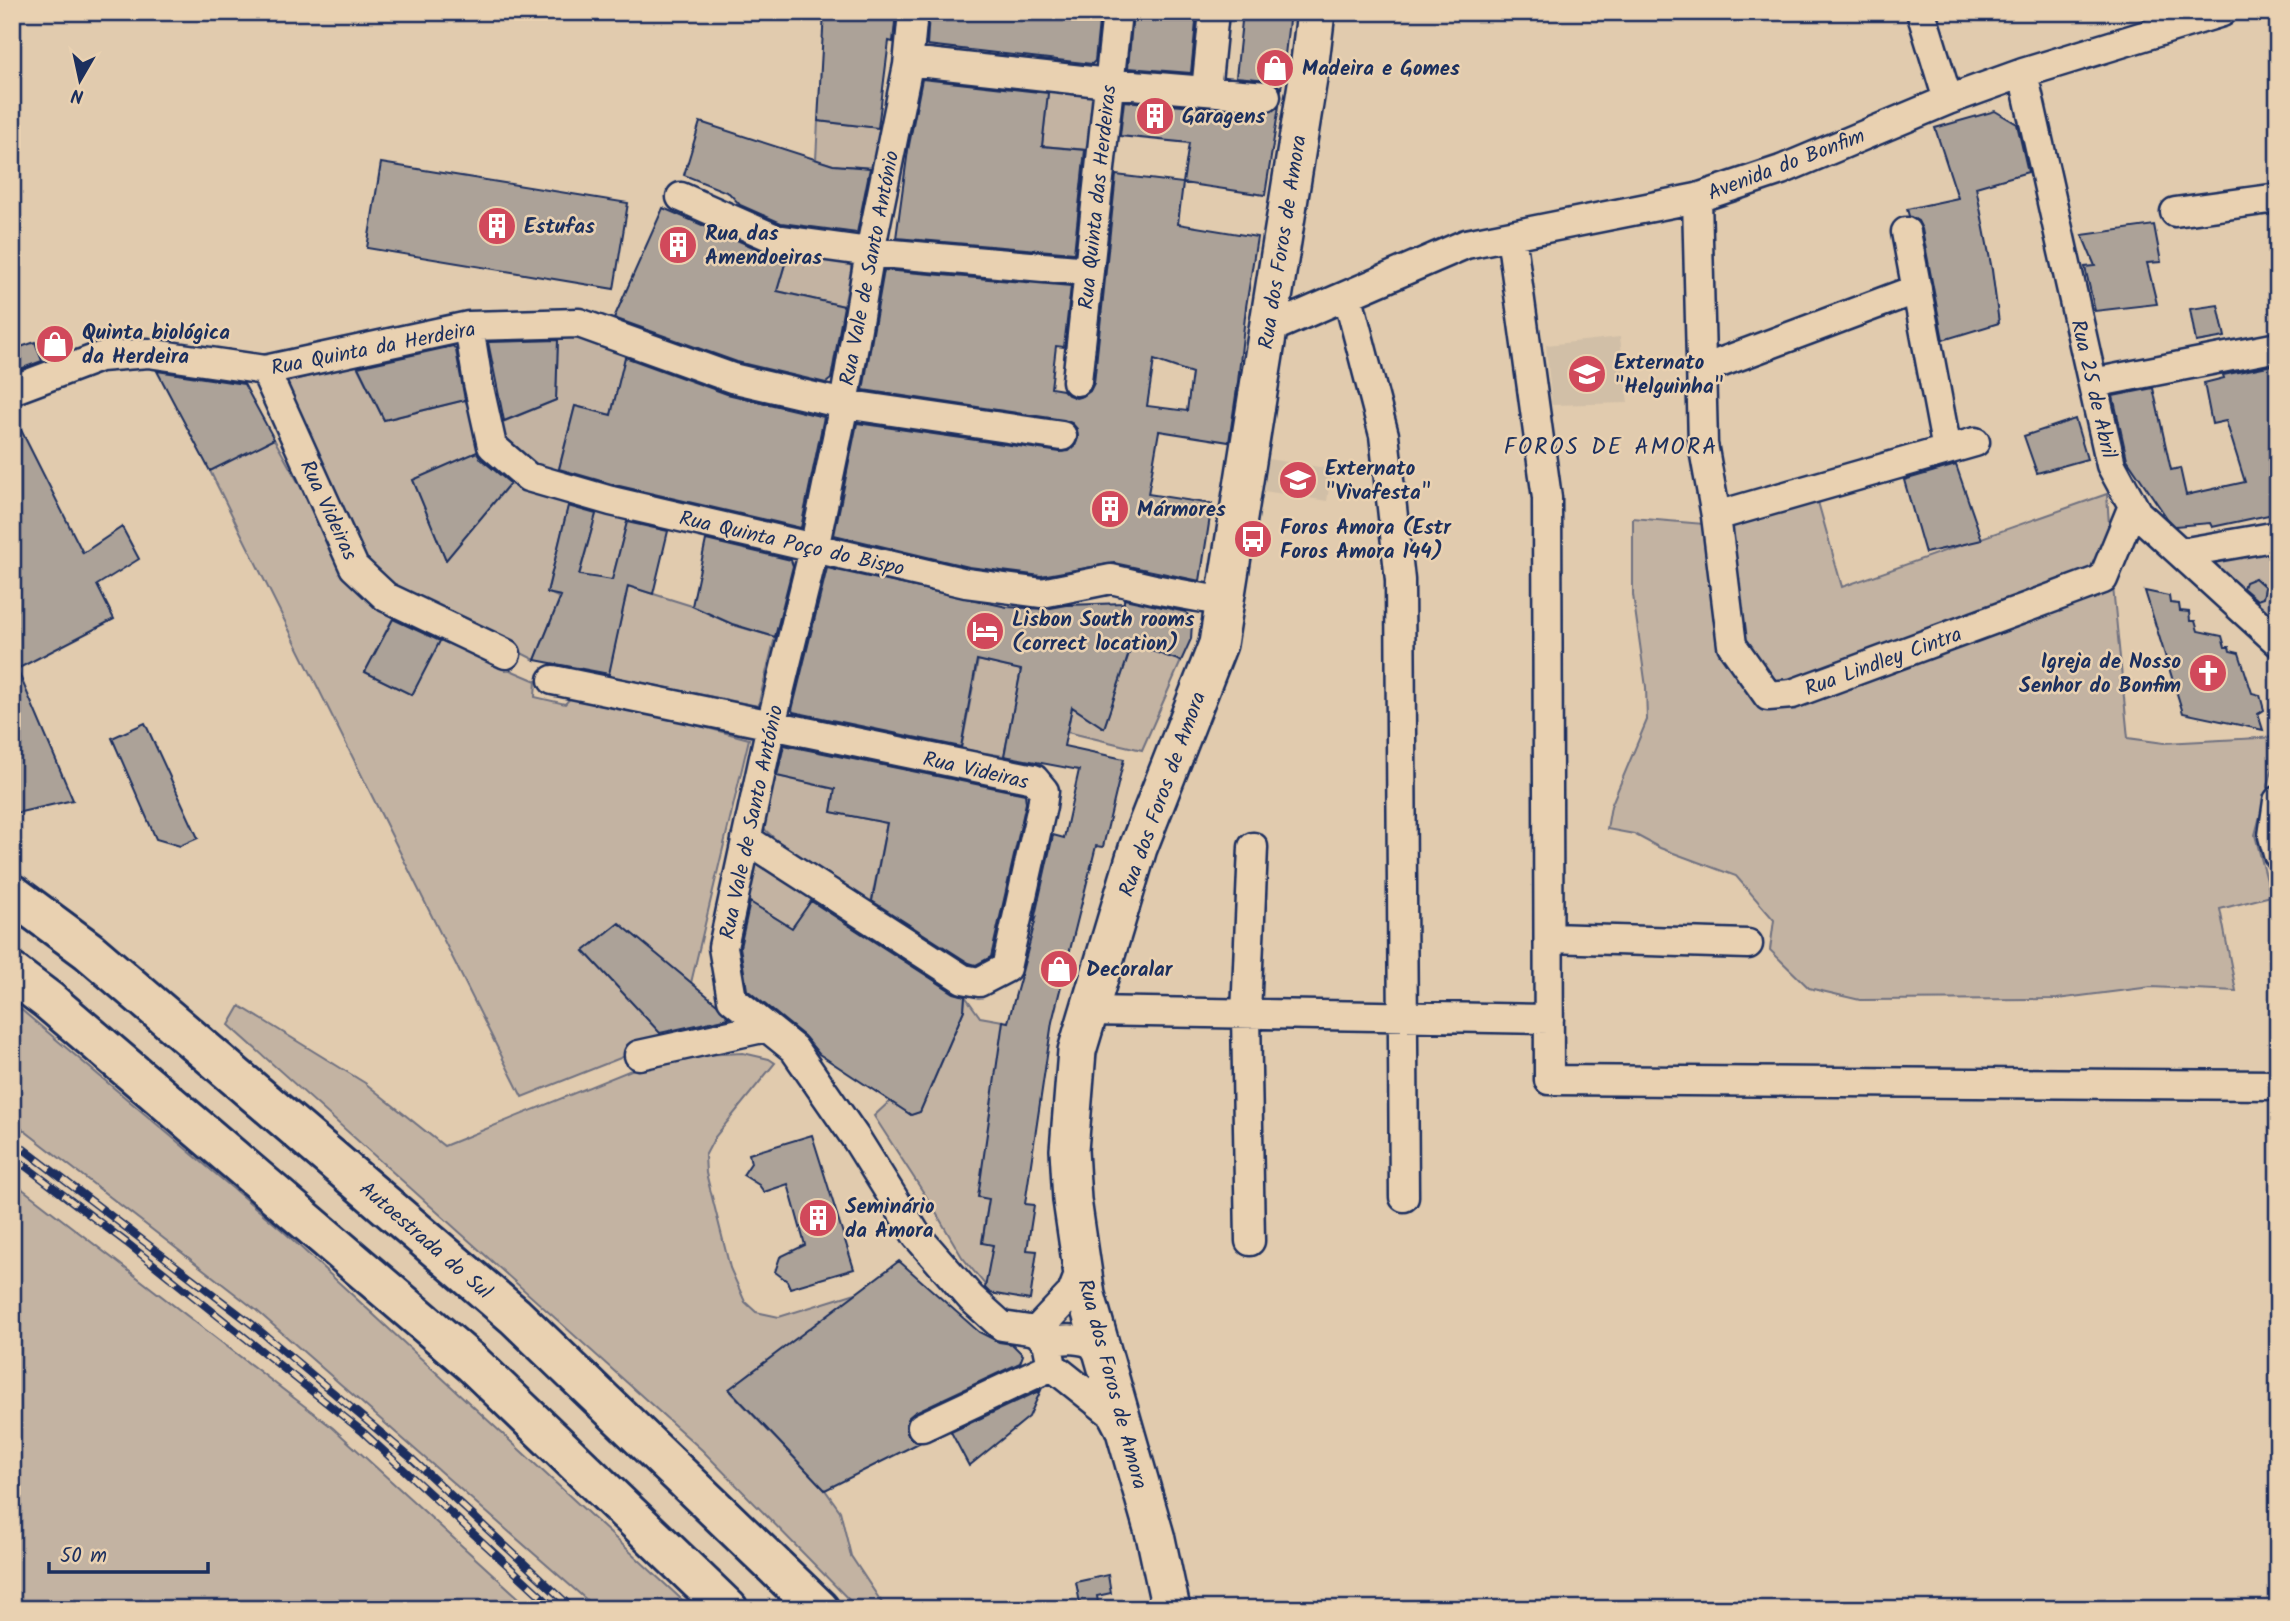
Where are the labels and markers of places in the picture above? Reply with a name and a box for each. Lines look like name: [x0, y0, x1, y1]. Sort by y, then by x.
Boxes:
shop icon: Madeira e Gomes: [1254, 47, 1296, 89]
place label: Madeira e Gomes: [1302, 53, 1460, 86]
building icon: Garagens: [1134, 95, 1176, 137]
place label: Garagens: [1182, 101, 1266, 134]
building icon: Estufas: [476, 205, 518, 247]
place label: Estufas: [524, 211, 595, 244]
place label: Rua das Amendoeiras: [705, 218, 822, 275]
building icon: Rua das Amendoeiras: [657, 224, 699, 266]
place label: Quinta biológica da Herdeira: [82, 317, 230, 374]
shop icon: Quinta biológica da Herdeira: [34, 323, 76, 365]
place label: Externato "Helguinha": [1614, 347, 1724, 404]
school or university icon: Externato "Helguinha": [1566, 353, 1608, 395]
place label: Externato "Vivafesta": [1325, 453, 1431, 510]
school or university icon: Externato "Vivafesta": [1277, 459, 1319, 501]
building icon: Mármores: [1089, 488, 1131, 530]
place label: Mármores: [1137, 494, 1226, 527]
place label: Foros Amora (Estr Foros Amora 144): [1280, 512, 1452, 569]
bus stop icon: Foros Amora (Estr Foros Amora 144): [1232, 518, 1274, 560]
place label: Lisbon South rooms (correct location): [1012, 604, 1195, 661]
hotel icon: Lisbon South rooms (correct location): [964, 610, 1006, 652]
place label: Igreja de Nosso Senhor do Bonfim: [2019, 646, 2181, 703]
church icon: Igreja de Nosso Senhor do Bonfim: [2187, 652, 2229, 694]
shop icon: Decoralar: [1038, 948, 1080, 990]
place label: Decoralar: [1086, 954, 1174, 987]
place label: Seminário da Amora: [845, 1191, 935, 1248]
building icon: Seminário da Amora: [797, 1197, 839, 1239]

